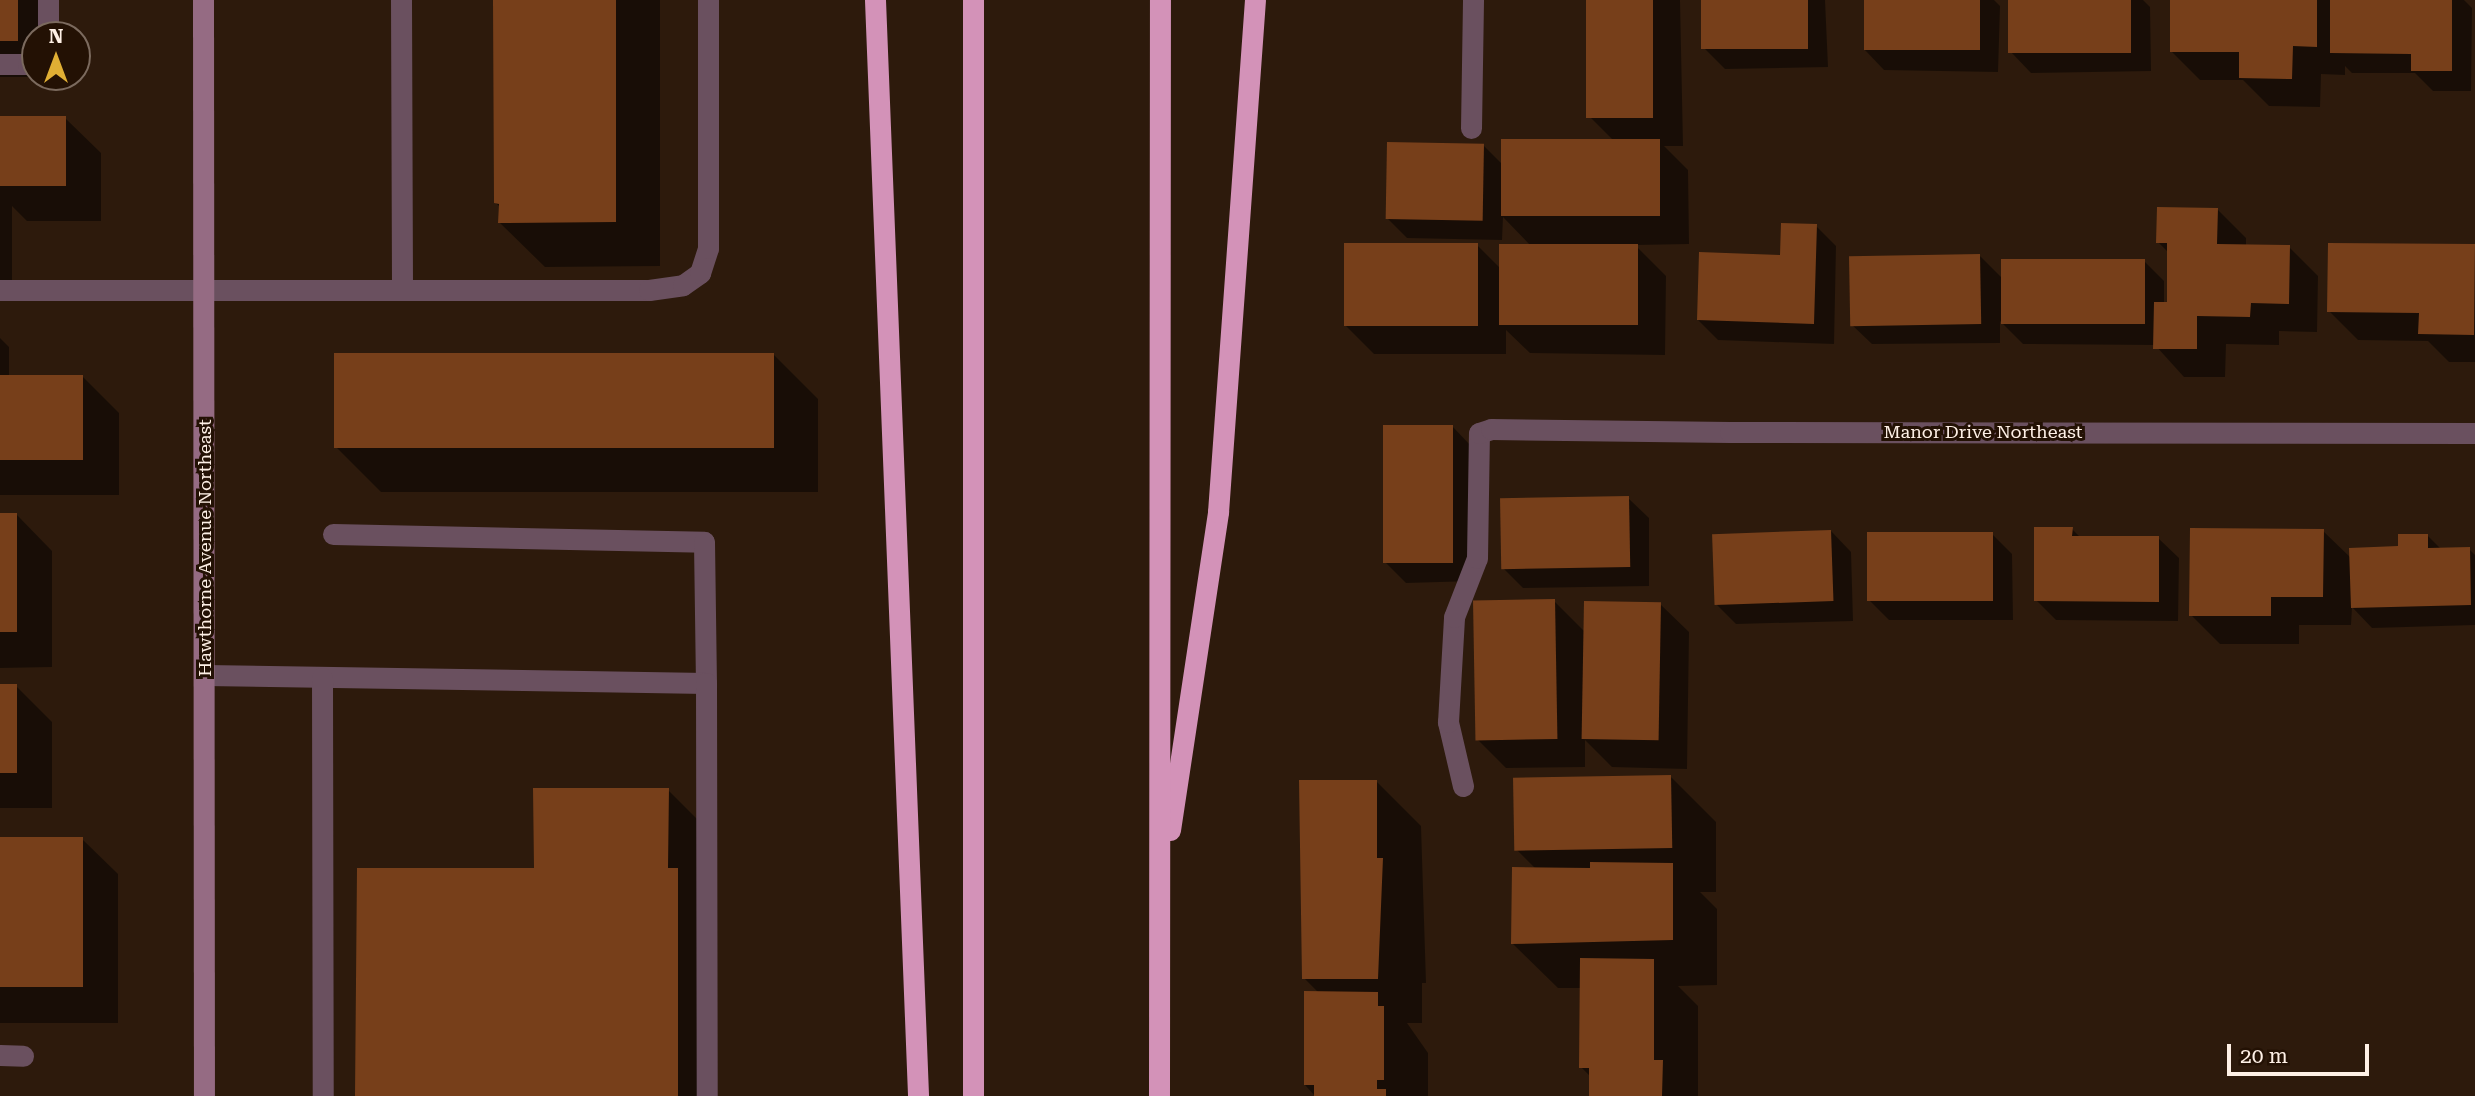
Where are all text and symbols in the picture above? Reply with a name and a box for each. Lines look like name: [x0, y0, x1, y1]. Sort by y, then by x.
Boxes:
north arrow: [21, 21, 91, 91]
text: N: [49, 25, 63, 48]
street label: Hawthorne Avenue Northeast: [194, 419, 216, 677]
street label: Manor Drive Northeast: [1884, 421, 2082, 443]
scale bar: [2230, 1030, 2372, 1074]
text: 20 m: [2240, 1044, 2288, 1068]

